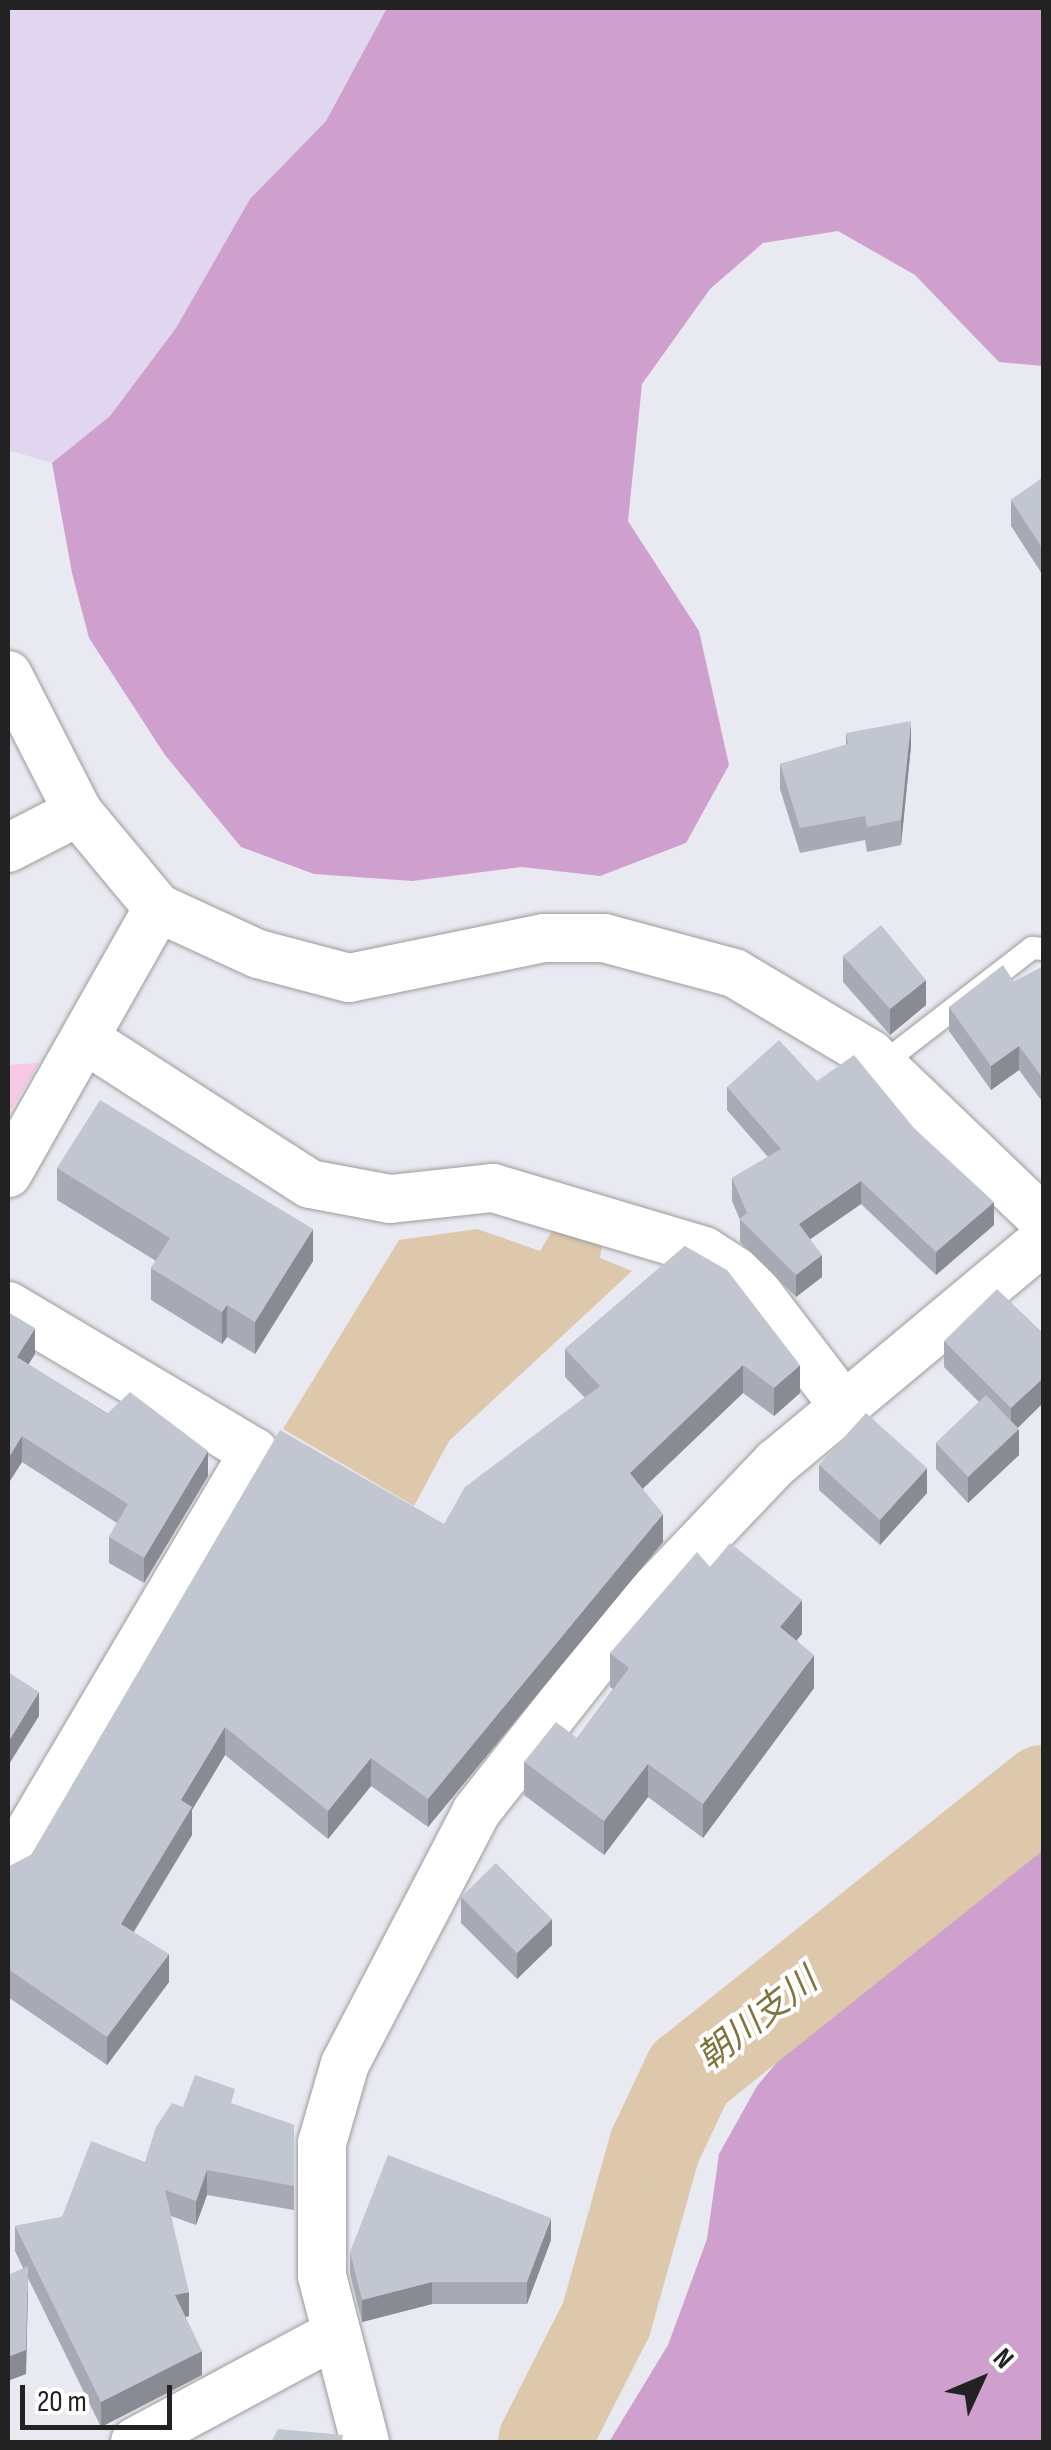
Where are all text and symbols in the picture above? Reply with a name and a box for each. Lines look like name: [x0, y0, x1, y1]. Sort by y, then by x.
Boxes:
water label: 朝川支川: [690, 1960, 826, 2080]
north arrow: [931, 2330, 1031, 2430]
text: N: [986, 2342, 1020, 2376]
scale bar: [25, 2365, 178, 2427]
text: 20 m: [37, 2384, 87, 2420]

